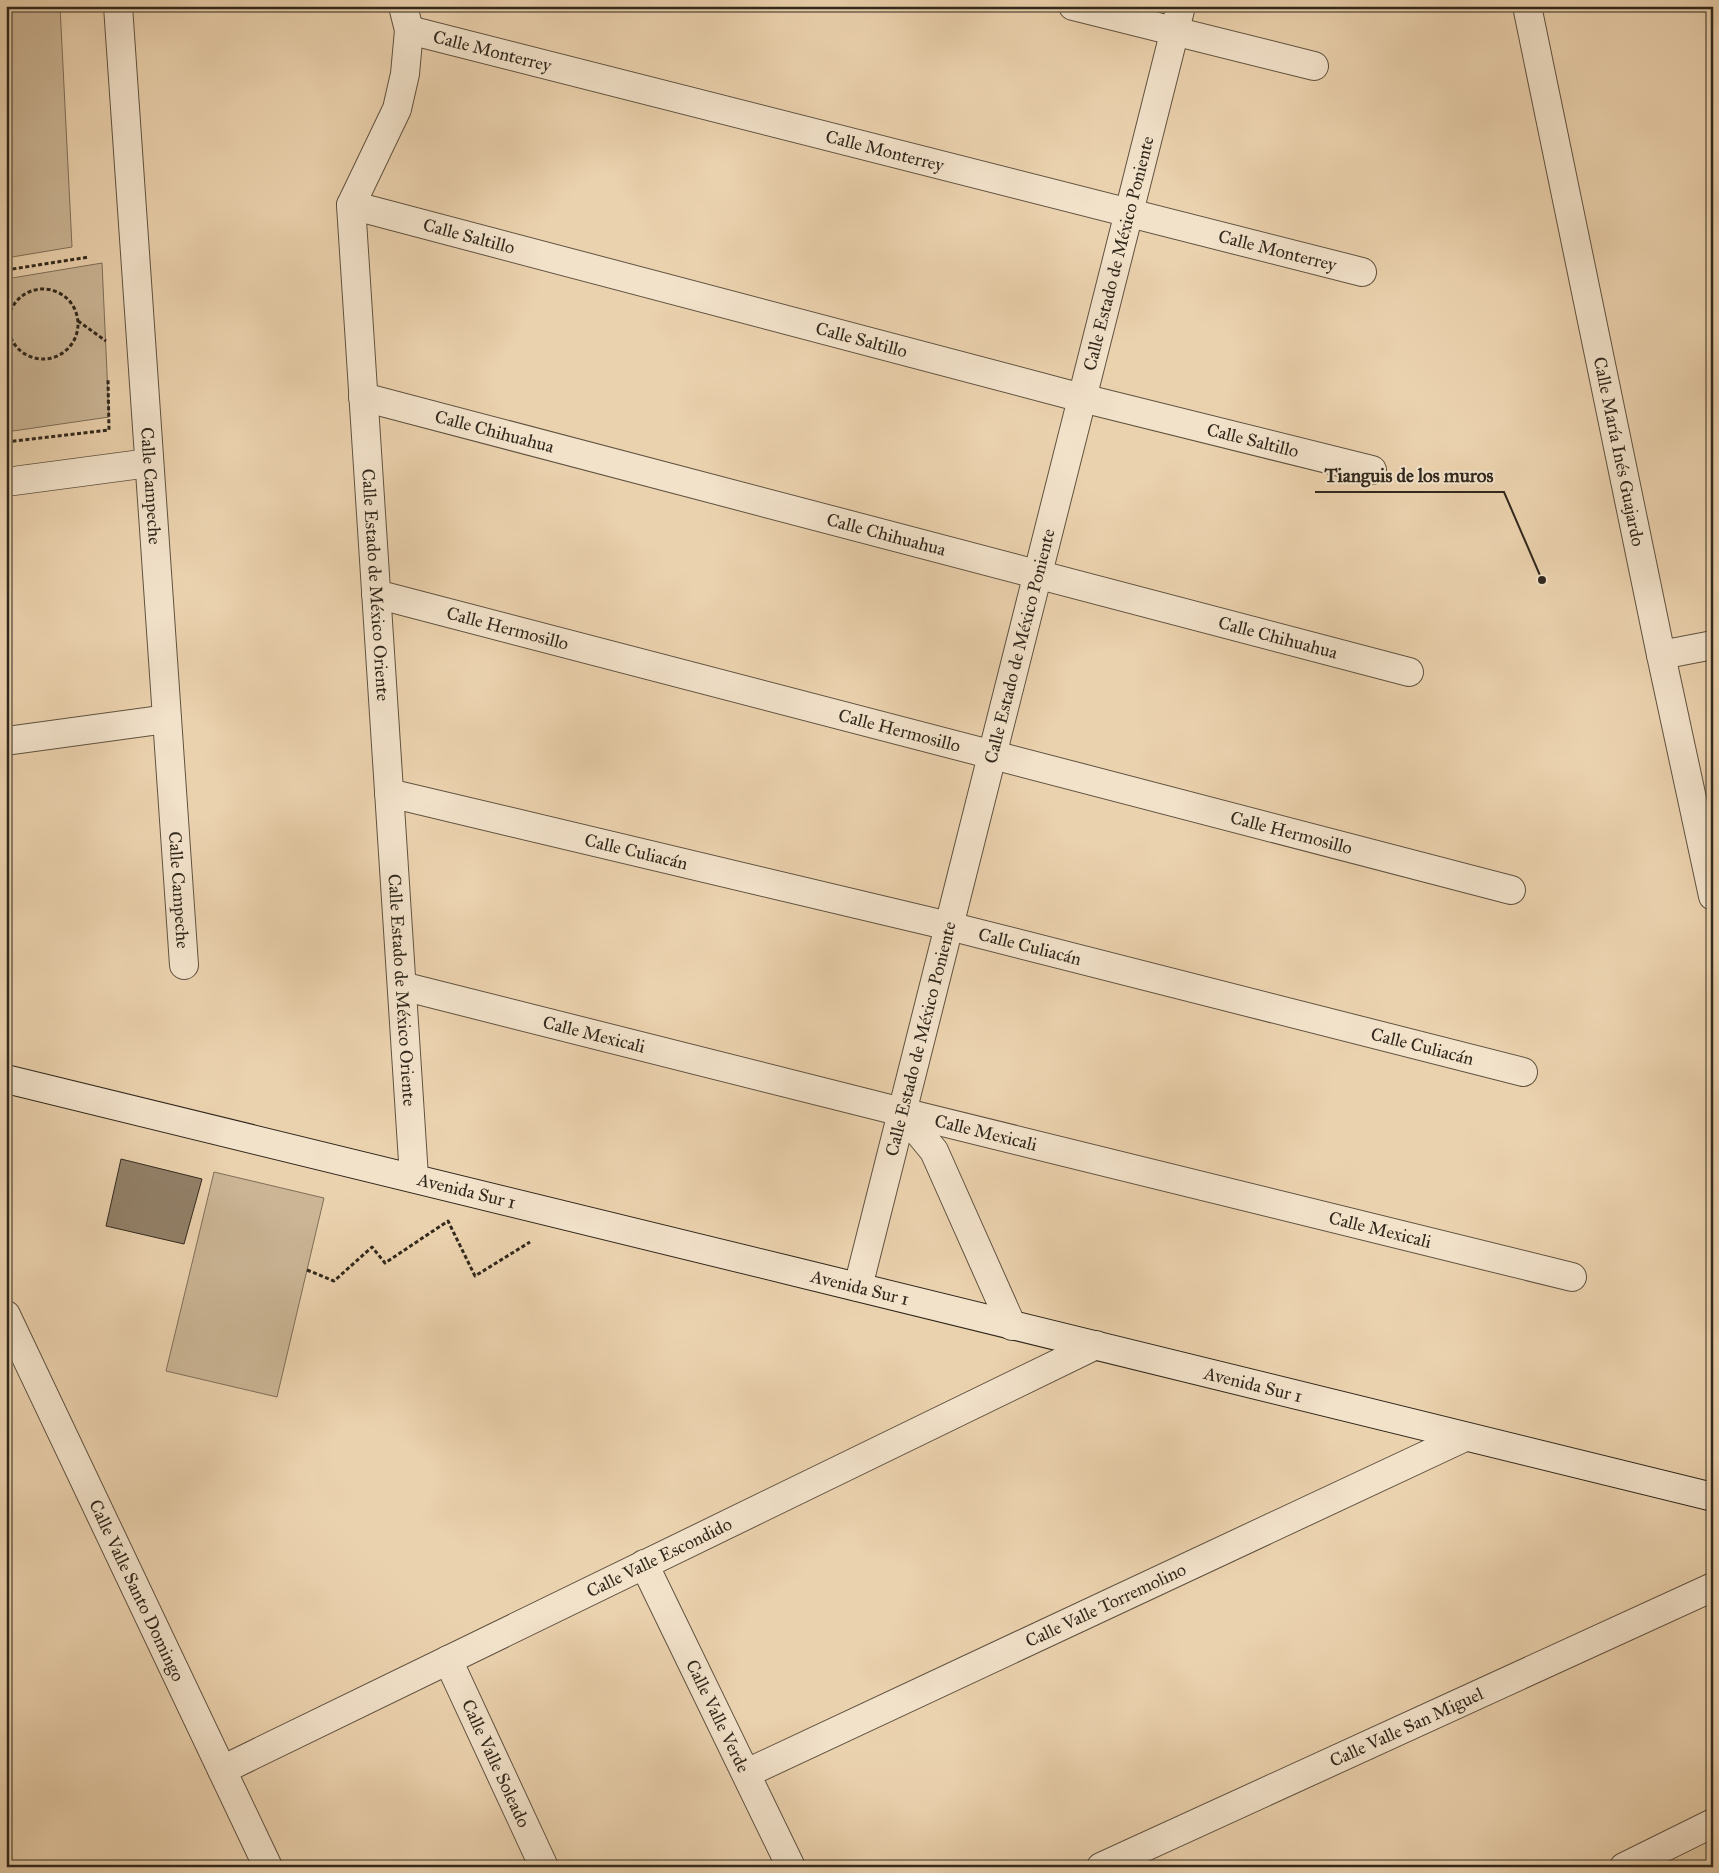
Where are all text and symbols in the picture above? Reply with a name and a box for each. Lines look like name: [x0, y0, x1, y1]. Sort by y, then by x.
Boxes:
street label: Calle Monterrey: [431, 26, 554, 77]
street label: Calle Monterrey: [823, 125, 947, 177]
street label: Calle Estado de México Poniente: [1078, 134, 1159, 373]
street label: Calle Saltillo: [421, 214, 517, 259]
street label: Calle Monterrey: [1216, 225, 1339, 276]
street label: Calle Saltillo: [813, 317, 910, 362]
street label: Calle María Inés Guajardo: [1589, 355, 1649, 548]
street label: Calle Chihuahua: [433, 405, 557, 458]
street label: Calle Saltillo: [1205, 418, 1301, 462]
street label: Calle Campeche: [136, 426, 166, 545]
callout: Tianguis de los muros: [1315, 458, 1504, 492]
text: Tianguis de los muros: [1324, 464, 1494, 488]
street label: Calle Estado de México Oriente: [357, 468, 394, 702]
street label: Calle Chihuahua: [824, 508, 949, 561]
street label: Calle Estado de México Poniente: [979, 526, 1060, 766]
street label: Calle Hermosillo: [444, 602, 571, 655]
street label: Calle Chihuahua: [1216, 611, 1340, 664]
street label: Calle Hermosillo: [836, 704, 963, 757]
street label: Calle Hermosillo: [1228, 806, 1355, 859]
street label: Calle Culiacán: [582, 829, 690, 875]
street label: Calle Campeche: [164, 831, 194, 949]
street label: Calle Estado de México Oriente: [383, 873, 420, 1107]
street label: Calle Estado de México Poniente: [880, 919, 961, 1158]
street label: Calle Culiacán: [976, 923, 1084, 970]
street label: Calle Mexicali: [541, 1011, 648, 1058]
street label: Calle Culiacán: [1369, 1023, 1476, 1070]
street label: Calle Mexicali: [932, 1109, 1039, 1156]
street label: Avenida Sur 1: [414, 1168, 518, 1214]
street label: Calle Mexicali: [1327, 1207, 1434, 1253]
street label: Avenida Sur 1: [808, 1265, 911, 1310]
street label: Avenida Sur 1: [1201, 1362, 1304, 1407]
street label: Calle Valle Santo Domingo: [84, 1496, 189, 1685]
street label: Calle Valle Escondido: [583, 1513, 735, 1602]
street label: Calle Valle Torremolino: [1022, 1558, 1189, 1652]
street label: Calle Valle Verde: [681, 1656, 754, 1776]
street label: Calle Valle San Miguel: [1326, 1683, 1487, 1772]
street label: Calle Valle Soleado: [457, 1696, 535, 1831]

